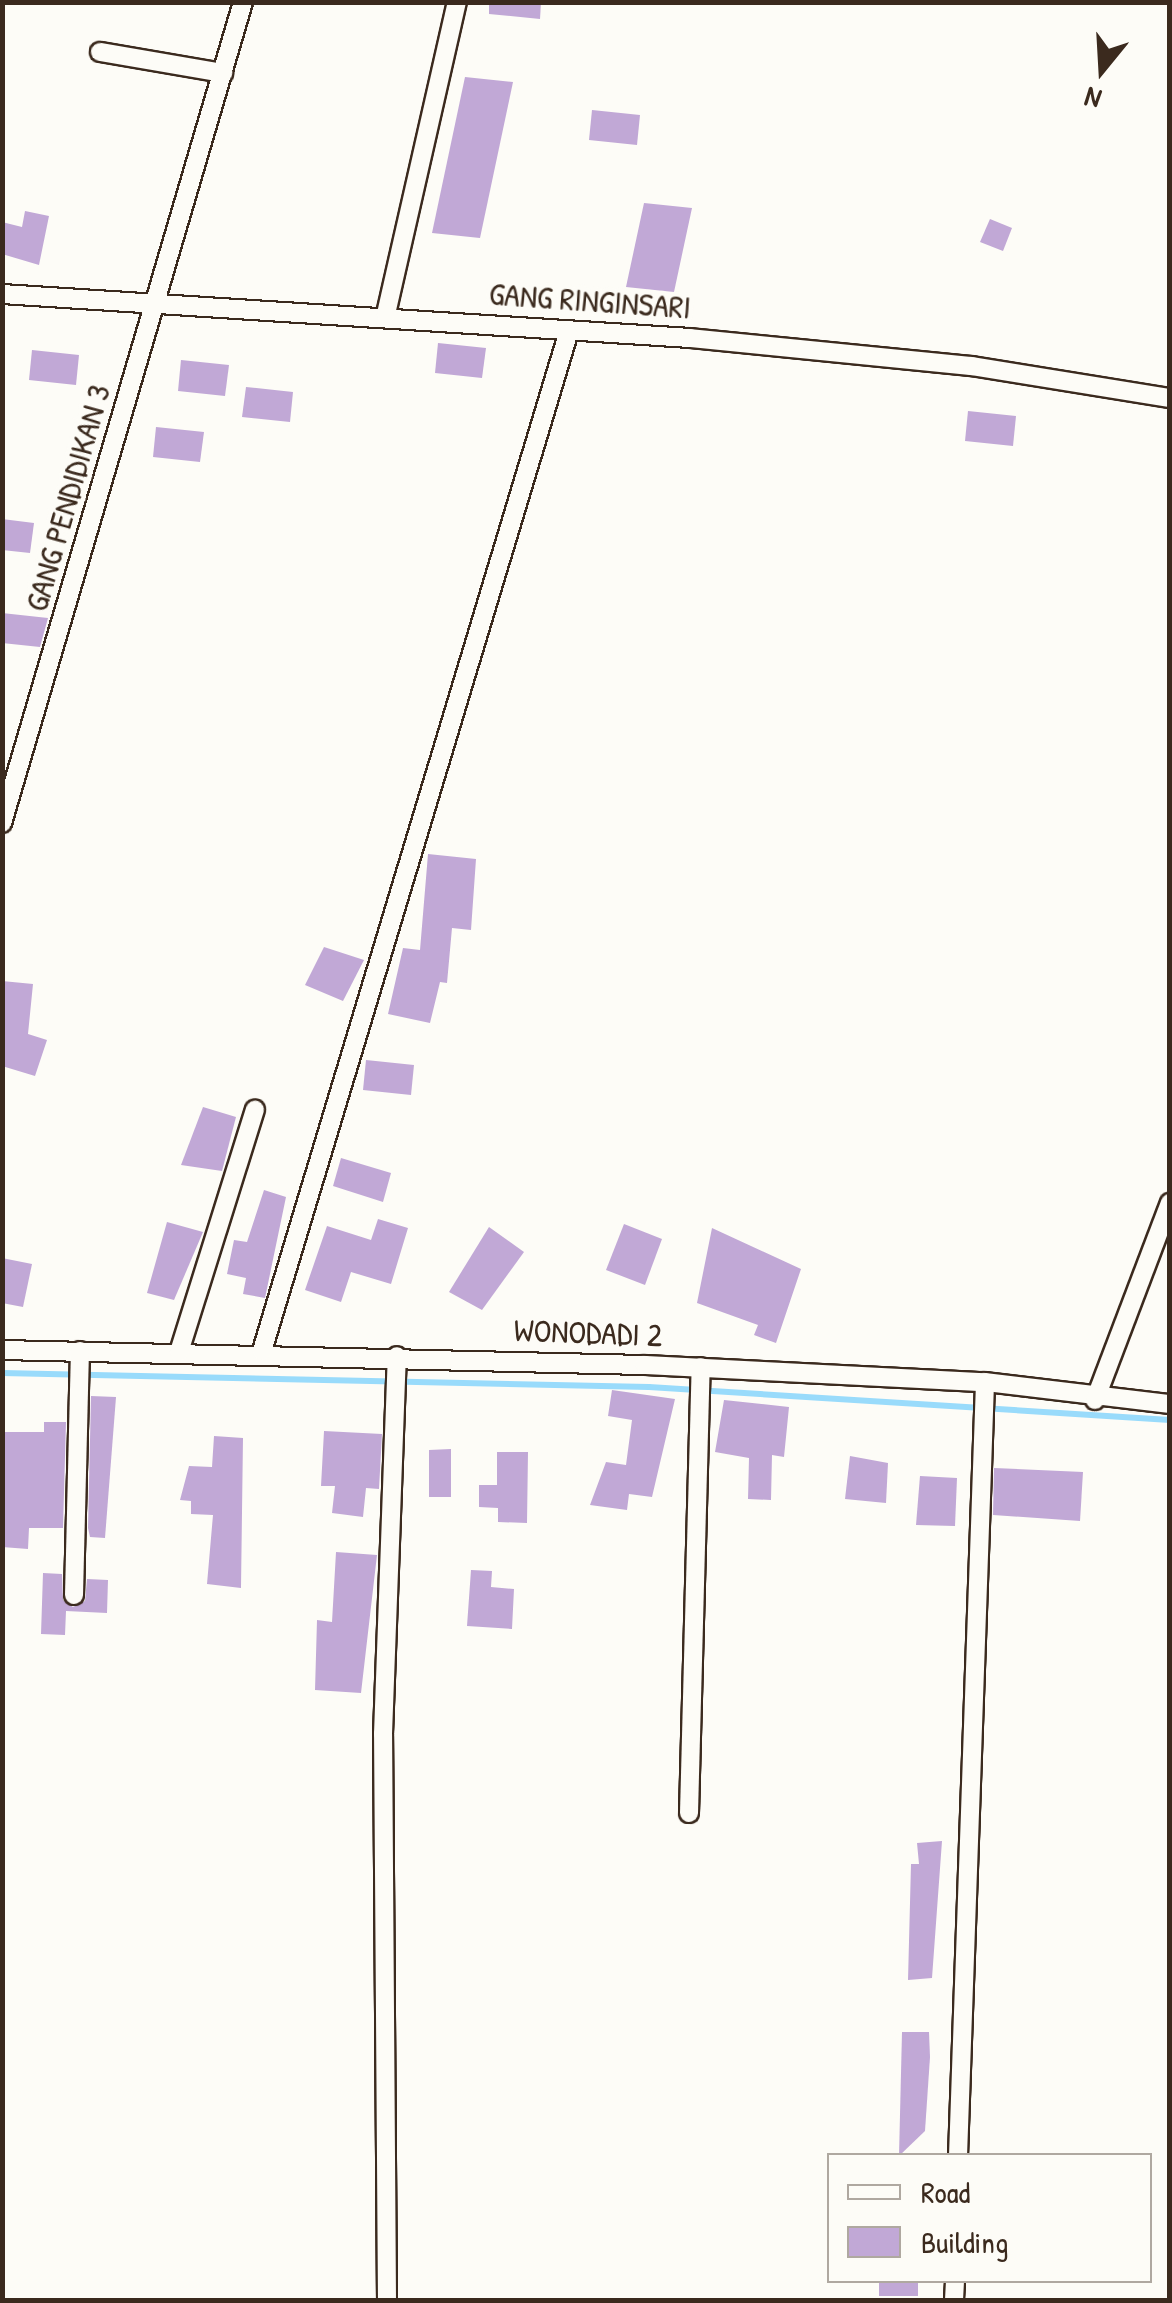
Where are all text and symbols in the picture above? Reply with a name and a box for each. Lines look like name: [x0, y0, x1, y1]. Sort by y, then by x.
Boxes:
north arrow: [1052, 20, 1152, 120]
text: N: [1080, 78, 1106, 119]
street label: GANG RINGINSARI: [488, 275, 692, 327]
street label: GANG PENDIDIKAN 3: [17, 380, 119, 616]
street label: WONODADI 2: [513, 1311, 663, 1355]
legend: [827, 2153, 1152, 2283]
text: Road: [921, 2172, 970, 2212]
text: Building: [921, 2222, 1008, 2262]

